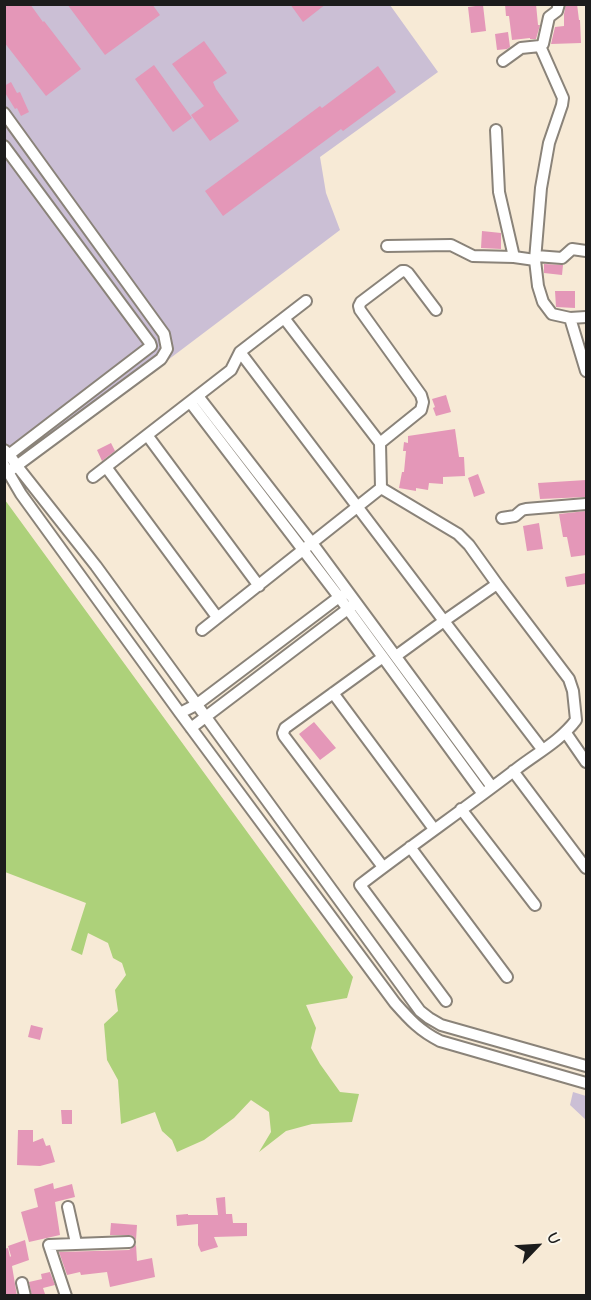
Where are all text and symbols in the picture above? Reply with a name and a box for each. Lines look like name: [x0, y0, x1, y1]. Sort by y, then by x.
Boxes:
north arrow: [507, 1216, 567, 1276]
text: U: [543, 1230, 564, 1247]

